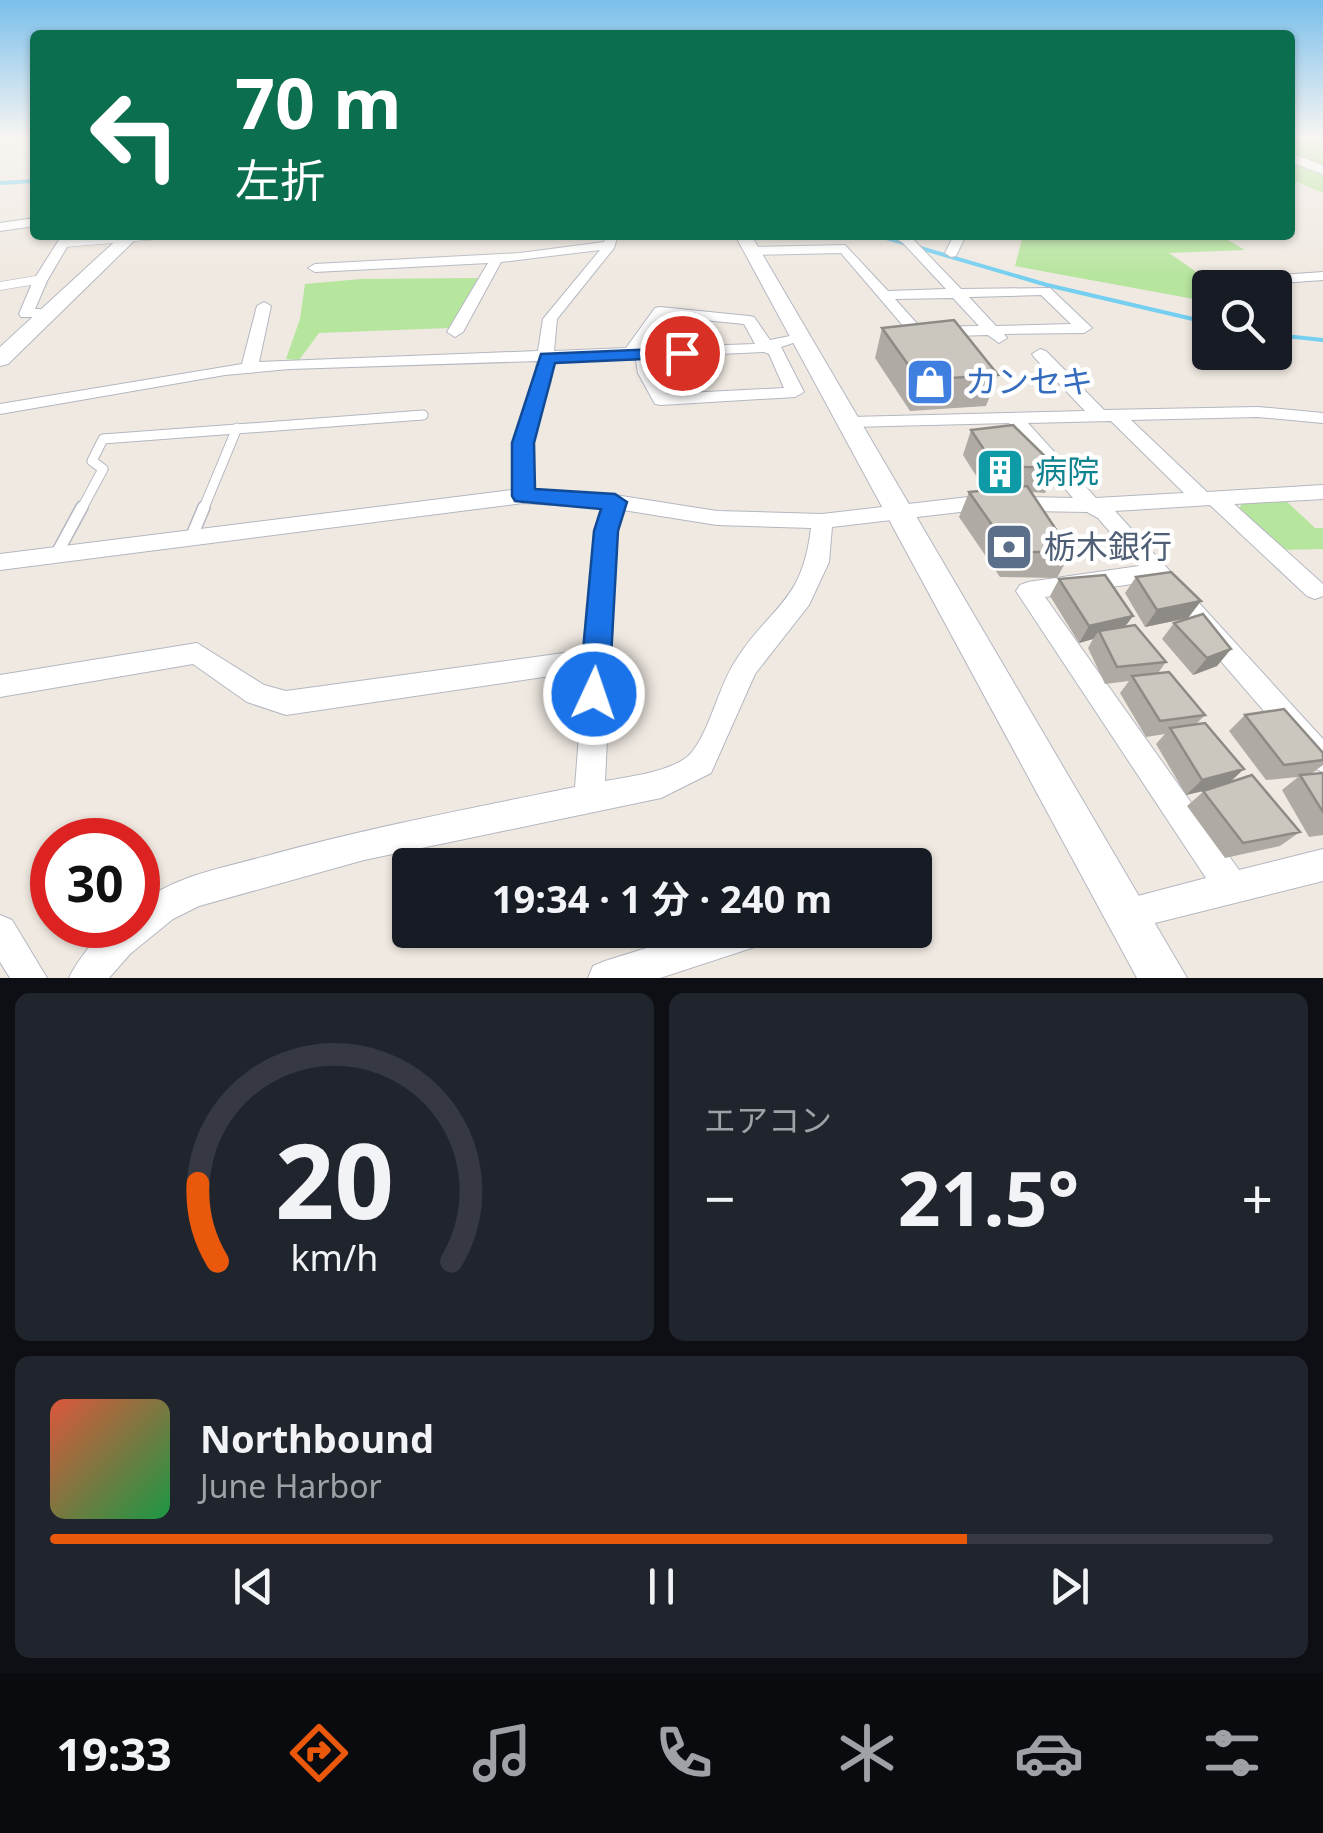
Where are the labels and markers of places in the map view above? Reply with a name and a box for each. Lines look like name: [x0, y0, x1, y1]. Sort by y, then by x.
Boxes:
pin: [640, 311, 725, 396]
shop icon: カンセキ: [904, 356, 956, 408]
place label: カンセキ: [965, 359, 1093, 402]
building icon: 病院: [974, 446, 1026, 498]
place label: 病院: [1035, 449, 1099, 492]
bank icon: 栃木銀行: [983, 521, 1035, 573]
place label: 栃木銀行: [1044, 524, 1172, 567]

